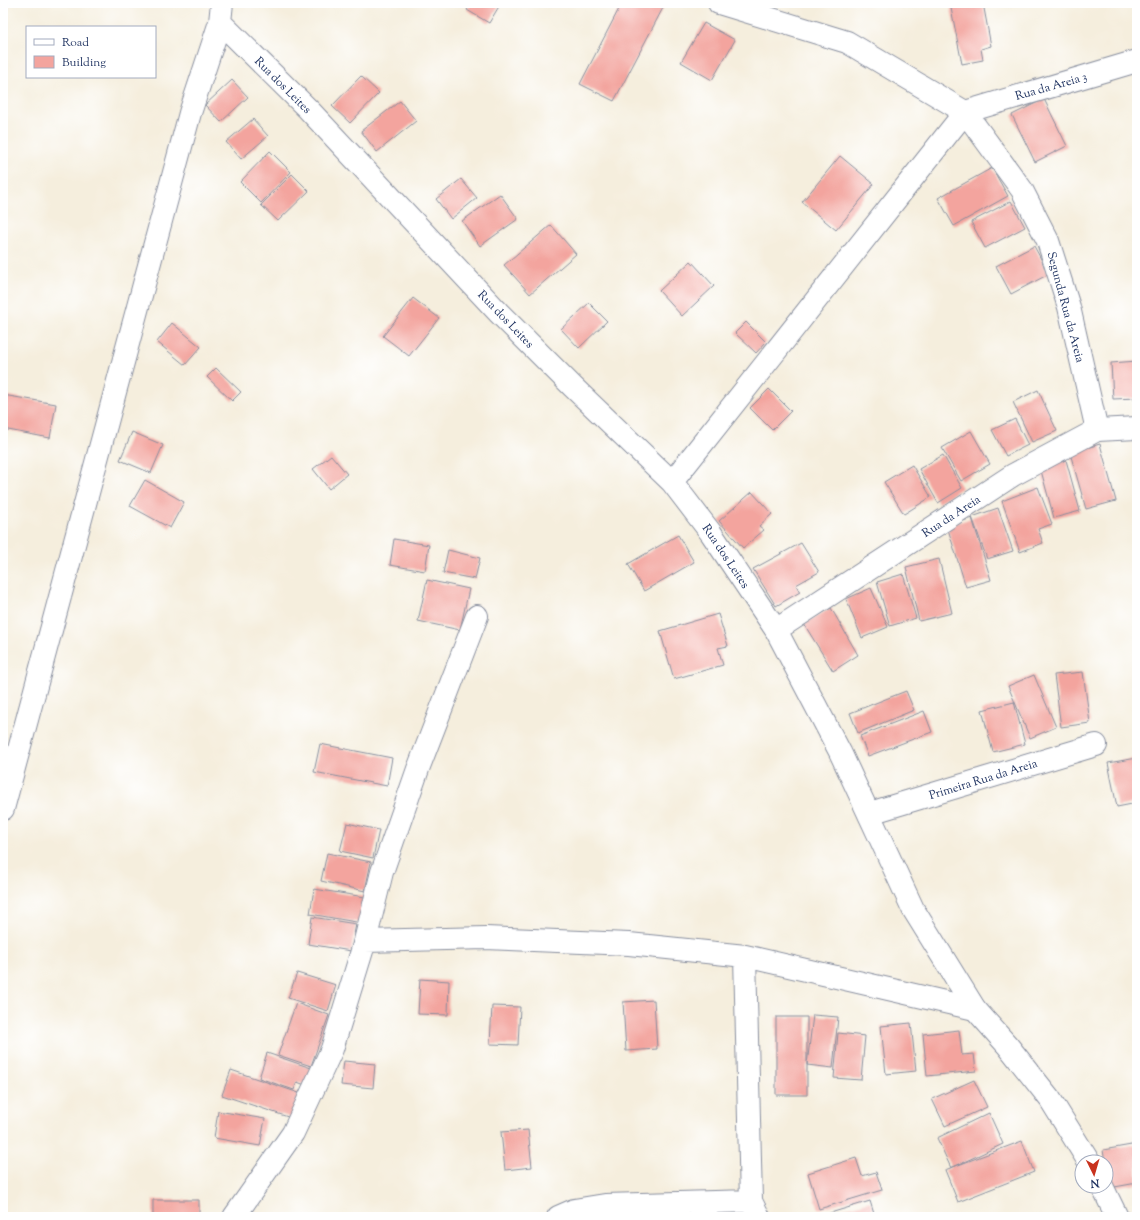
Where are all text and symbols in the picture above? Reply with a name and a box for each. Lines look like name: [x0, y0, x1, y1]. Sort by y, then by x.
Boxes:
legend: [26, 26, 156, 78]
text: Road: [62, 34, 89, 52]
street label: Rua dos Leites: [250, 53, 315, 119]
text: Building: [62, 54, 106, 72]
street label: Rua da Areia 3: [1013, 68, 1090, 106]
street label: Segunda Rua da Areia: [1042, 250, 1089, 365]
street label: Rua dos Leites: [473, 287, 538, 353]
street label: Rua da Areia: [919, 491, 985, 543]
street label: Rua dos Leites: [697, 521, 754, 593]
street label: Primeira Rua da Areia: [927, 755, 1040, 805]
north arrow: [1074, 1154, 1114, 1194]
text: N: [1089, 1175, 1101, 1191]

